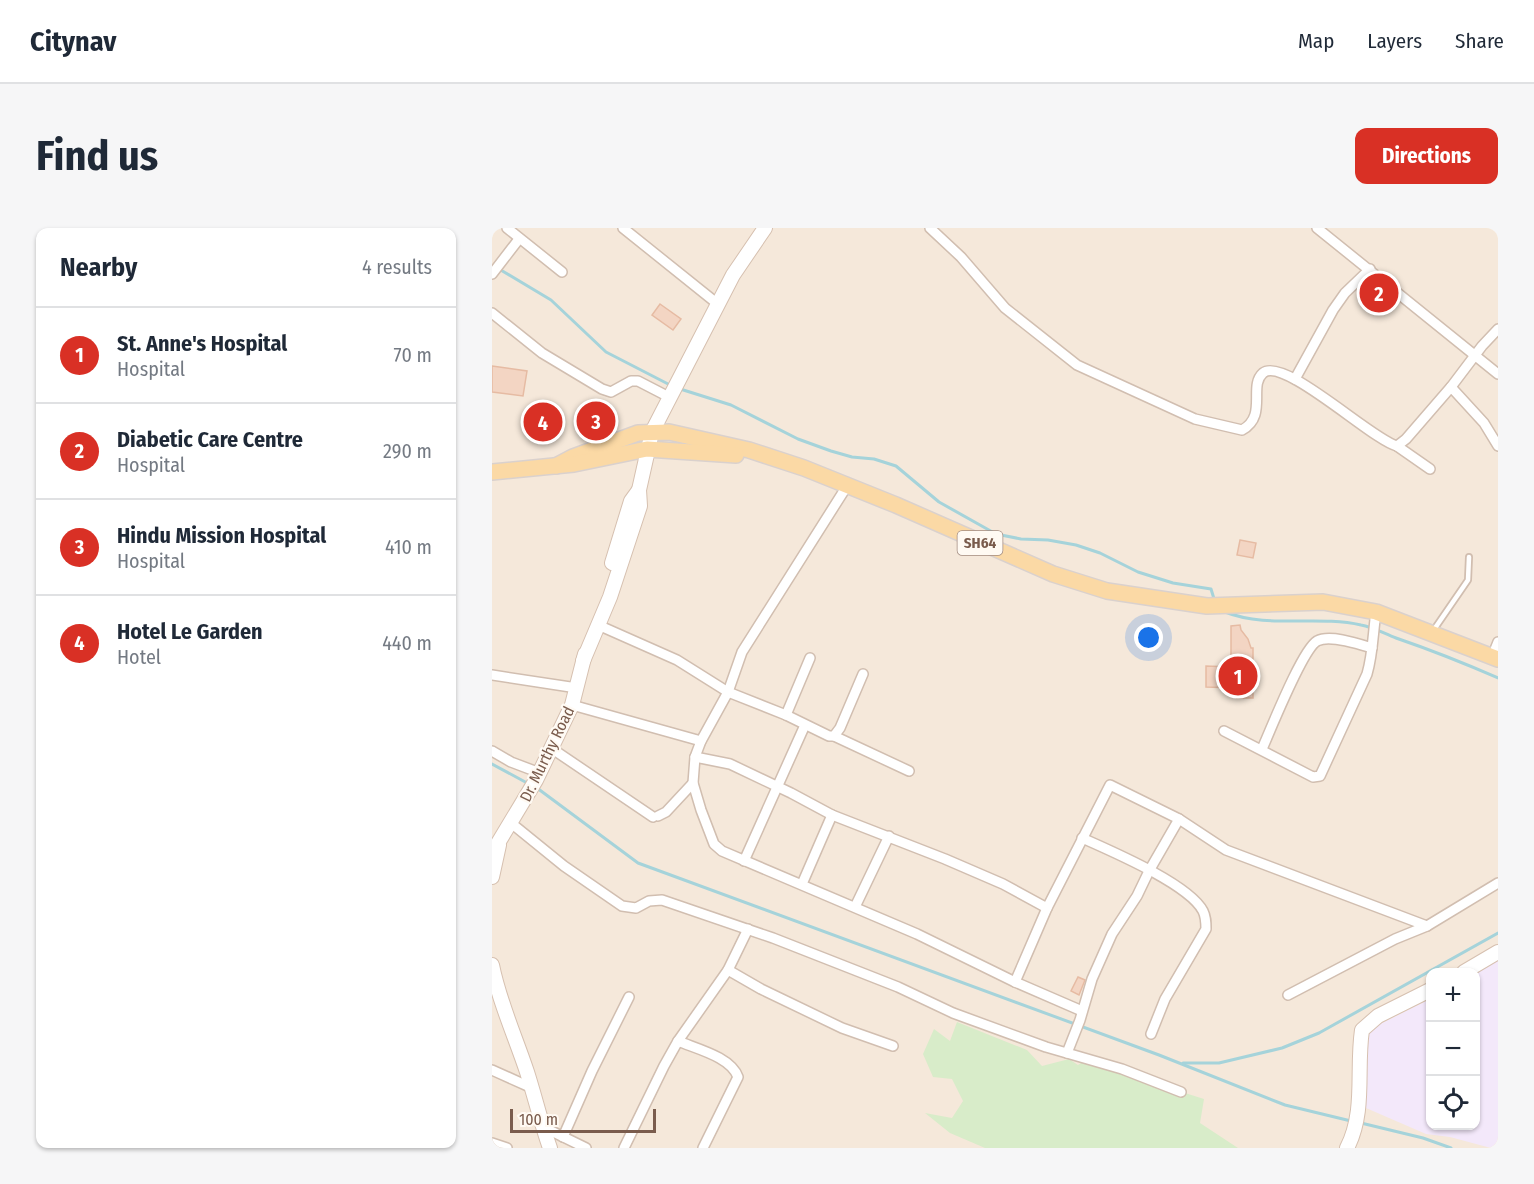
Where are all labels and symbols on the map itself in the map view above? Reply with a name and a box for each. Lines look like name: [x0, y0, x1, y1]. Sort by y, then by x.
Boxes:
pin: 2: [1360, 270, 1398, 316]
pin: 3: [576, 398, 616, 444]
pin: 4: [524, 400, 562, 444]
road number: SH64: [958, 531, 1002, 555]
your location: [1134, 623, 1163, 652]
pin: 1: [1218, 654, 1258, 698]
street label: Dr. Murthy Road: [516, 703, 578, 805]
scale bar: [510, 1106, 656, 1134]

